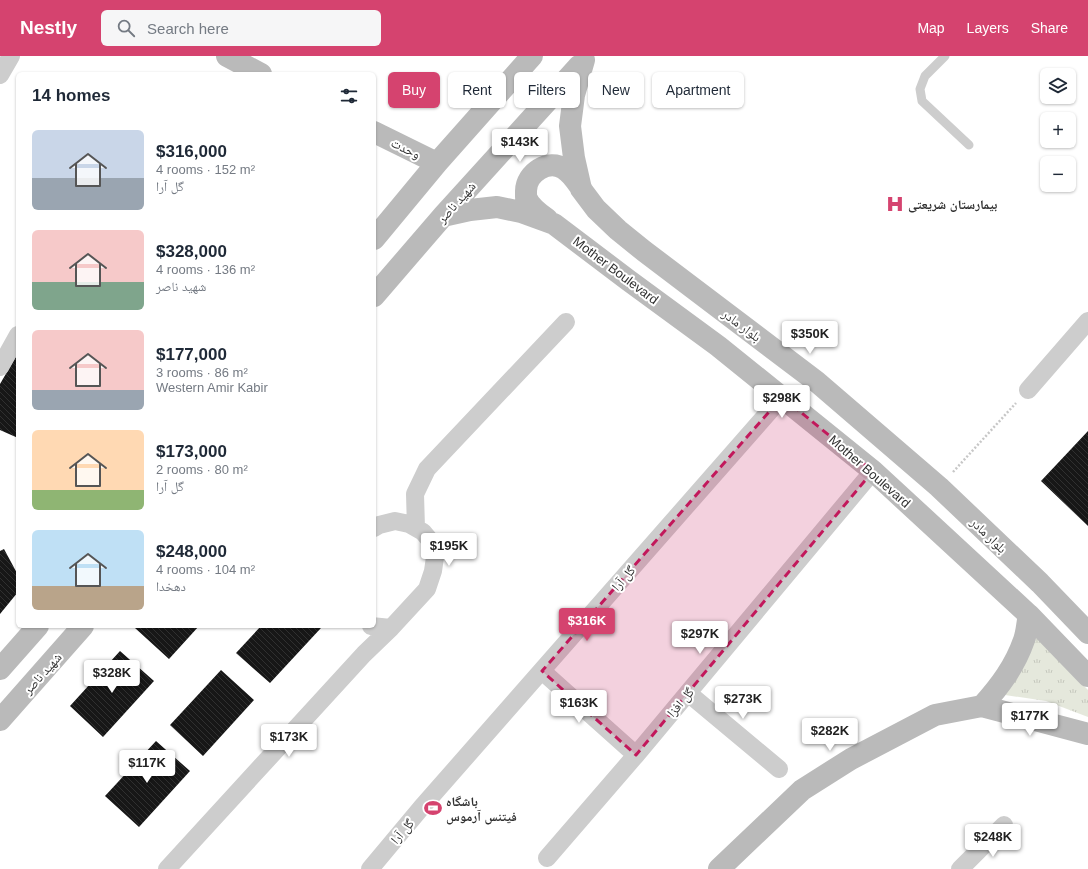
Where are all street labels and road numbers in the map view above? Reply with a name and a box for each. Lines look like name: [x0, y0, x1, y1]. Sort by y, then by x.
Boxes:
street label: وحدت: [388, 135, 423, 163]
street label: شهید ناصر: [433, 179, 480, 227]
street label: Mother Boulevard: [570, 234, 661, 307]
street label: بلوار مادر: [718, 306, 764, 345]
street label: Mother Boulevard: [826, 432, 913, 511]
street label: بلوار مادر: [966, 514, 1010, 557]
street label: گل آرا: [609, 562, 639, 594]
street label: شهید ناصر: [19, 650, 66, 698]
street label: گل افزا: [664, 684, 698, 721]
street label: گل آرا: [388, 815, 418, 847]

